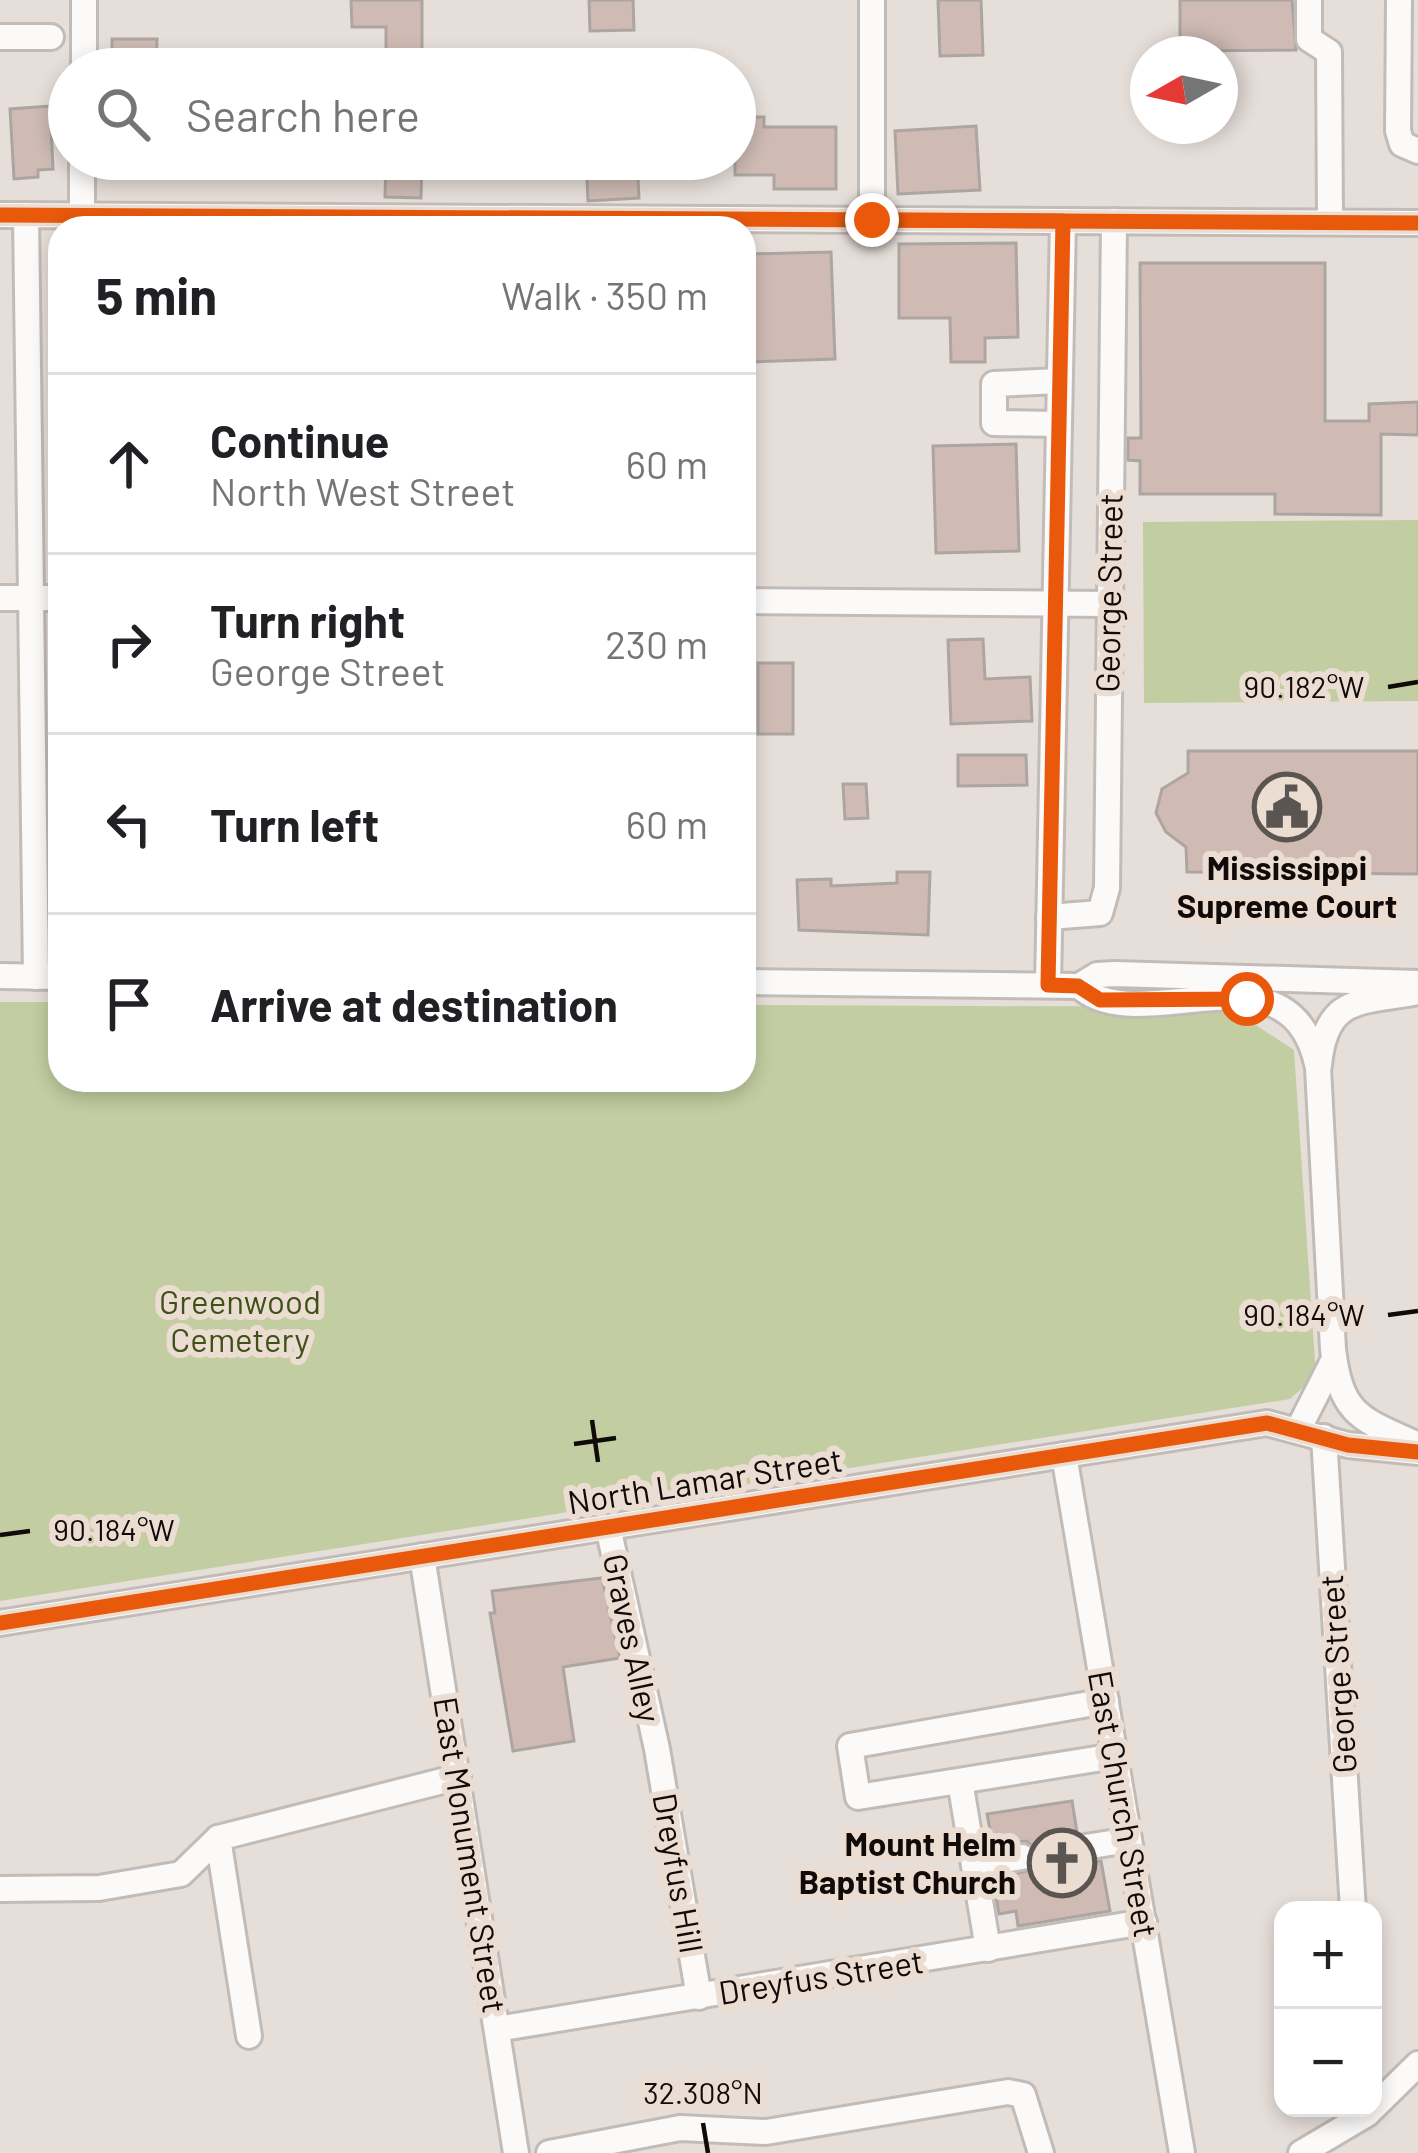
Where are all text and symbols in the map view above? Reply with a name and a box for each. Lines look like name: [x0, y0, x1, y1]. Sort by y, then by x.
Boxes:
north arrow: [1130, 36, 1238, 144]
search box: [48, 48, 756, 180]
icon: search: [90, 81, 156, 147]
text: Search here: [186, 87, 420, 141]
route end: [845, 193, 899, 247]
text: 5 min: [96, 264, 217, 325]
text: Walk · 350 m: [501, 271, 708, 318]
text: Continue: [210, 413, 389, 467]
icon: ahead: [96, 431, 162, 497]
text: 60 m: [626, 440, 708, 487]
text: North West Street: [210, 467, 515, 514]
street label: George Street: [1086, 493, 1130, 693]
text: Turn right: [210, 593, 405, 647]
icon: right: [96, 611, 162, 677]
text: 230 m: [605, 620, 708, 667]
text: George Street: [210, 647, 446, 694]
text: 90.182°W: [1244, 668, 1364, 704]
public building icon: Mississippi Supreme Court: [1252, 772, 1322, 842]
icon: left: [96, 791, 162, 857]
text: Turn left: [210, 797, 379, 851]
text: 60 m: [626, 800, 708, 847]
place label: Mississippi Supreme Court: [1177, 847, 1397, 925]
icon: arrive: [96, 971, 162, 1037]
route start: [1220, 972, 1274, 1026]
text: Arrive at destination: [210, 977, 618, 1031]
park label: Greenwood Cemetery: [159, 1281, 321, 1359]
text: 90.184°W: [1243, 1296, 1365, 1332]
street label: North Lamar Street: [565, 1439, 845, 1521]
text: 90.184°W: [53, 1511, 175, 1547]
street label: Graves Alley: [596, 1550, 670, 1726]
street label: George Street: [1310, 1573, 1364, 1775]
street label: East Church Street: [1081, 1667, 1167, 1940]
street label: East Monument Street: [426, 1694, 516, 2016]
street label: Dreyfus Hill: [645, 1790, 713, 1956]
place label: Mount Helm Baptist Church: [799, 1823, 1016, 1901]
church icon: Mount Helm Baptist Church: [1027, 1828, 1097, 1898]
map controls: [1274, 1901, 1382, 2117]
button: +: [1274, 1901, 1382, 2009]
street label: Dreyfus Street: [716, 1940, 926, 2012]
button: −: [1274, 2009, 1382, 2117]
text: 32.308°N: [643, 2074, 763, 2110]

